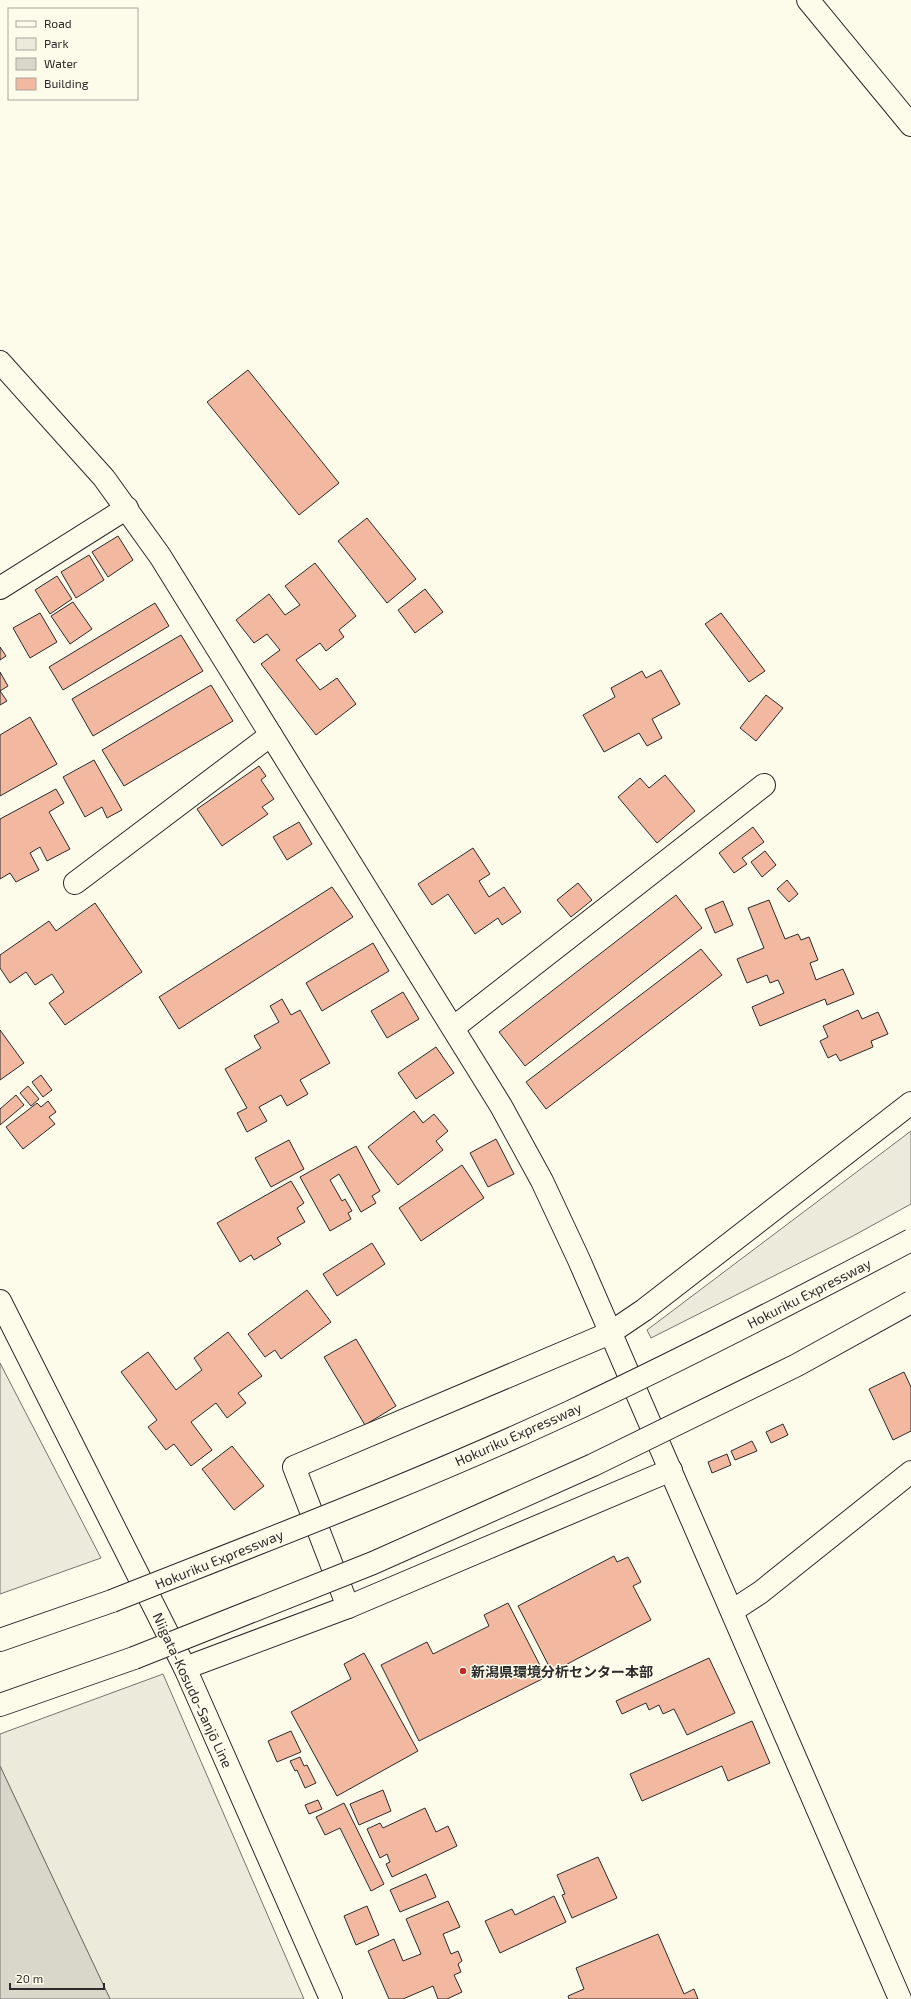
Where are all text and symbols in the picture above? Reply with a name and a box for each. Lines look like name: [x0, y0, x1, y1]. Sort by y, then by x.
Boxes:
legend: [8, 8, 138, 100]
text: Road: [44, 16, 72, 30]
text: Park: [44, 36, 69, 50]
text: Water: [44, 56, 78, 70]
text: Building: [44, 76, 89, 90]
street label: Hokuriku Expressway: [744, 1254, 874, 1332]
street label: Hokuriku Expressway: [452, 1398, 584, 1470]
street label: Hokuriku Expressway: [152, 1525, 286, 1593]
street label: Niigata-Kosudo-Sanjō Line: [150, 1610, 236, 1770]
place label: 新潟県環境分析センター本部: [471, 1663, 653, 1680]
marker: 新潟県環境分析センター本部: [458, 1666, 468, 1676]
scale bar: [10, 1965, 104, 1991]
text: 20 m: [16, 1971, 43, 1985]

